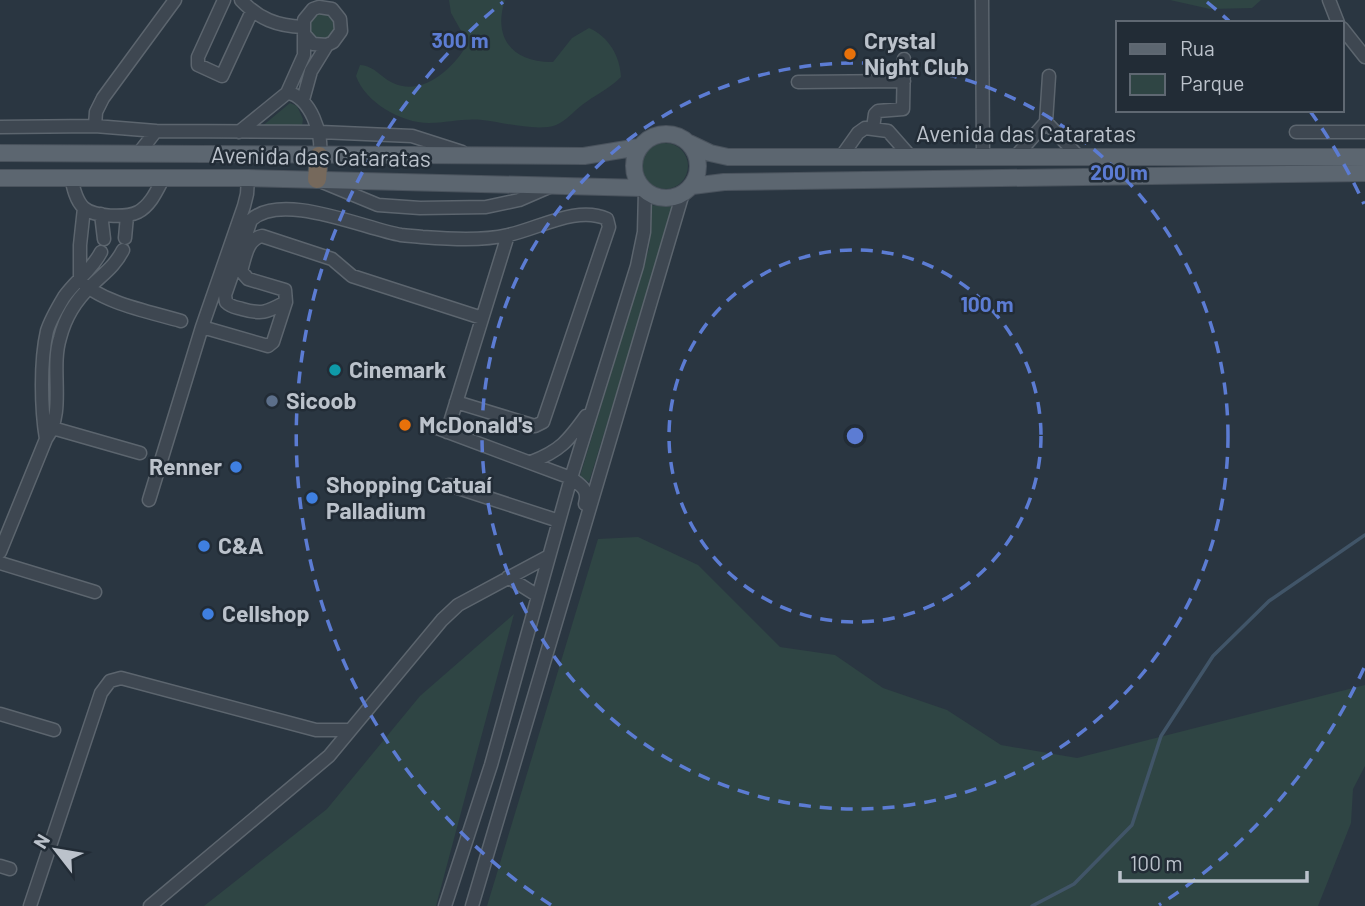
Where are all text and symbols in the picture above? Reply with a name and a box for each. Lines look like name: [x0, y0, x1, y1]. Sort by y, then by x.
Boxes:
legend: [1116, 21, 1344, 112]
place label: Crystal Night Club: [864, 26, 969, 80]
text: 300 m: [431, 27, 489, 52]
text: Rua: [1180, 35, 1215, 60]
marker: Crystal Night Club: [842, 46, 858, 62]
text: Parque: [1180, 70, 1245, 95]
street label: Avenida das Cataratas: [916, 119, 1136, 147]
street label: Avenida das Cataratas: [211, 140, 431, 172]
text: 200 m: [1090, 159, 1148, 184]
text: 100 m: [960, 291, 1014, 316]
place label: Cinemark: [349, 355, 446, 383]
marker: Cinemark: [327, 362, 343, 378]
place label: Sicoob: [286, 386, 356, 414]
marker: Sicoob: [264, 393, 280, 409]
place label: McDonald's: [419, 410, 533, 438]
marker: McDonald's: [397, 417, 413, 433]
centre of rings: [843, 424, 867, 448]
place label: Renner: [149, 452, 222, 480]
marker: Renner: [228, 459, 244, 475]
place label: Shopping Catuaí Palladium: [326, 470, 492, 524]
marker: Shopping Catuaí Palladium: [304, 490, 320, 506]
place label: C&A: [218, 531, 264, 559]
marker: C&A: [196, 538, 212, 554]
place label: Cellshop: [222, 599, 310, 627]
marker: Cellshop: [200, 606, 216, 622]
north arrow: [21, 815, 91, 885]
text: N: [28, 830, 54, 852]
scale bar: [1120, 839, 1307, 883]
text: 100 m: [1130, 850, 1183, 875]

